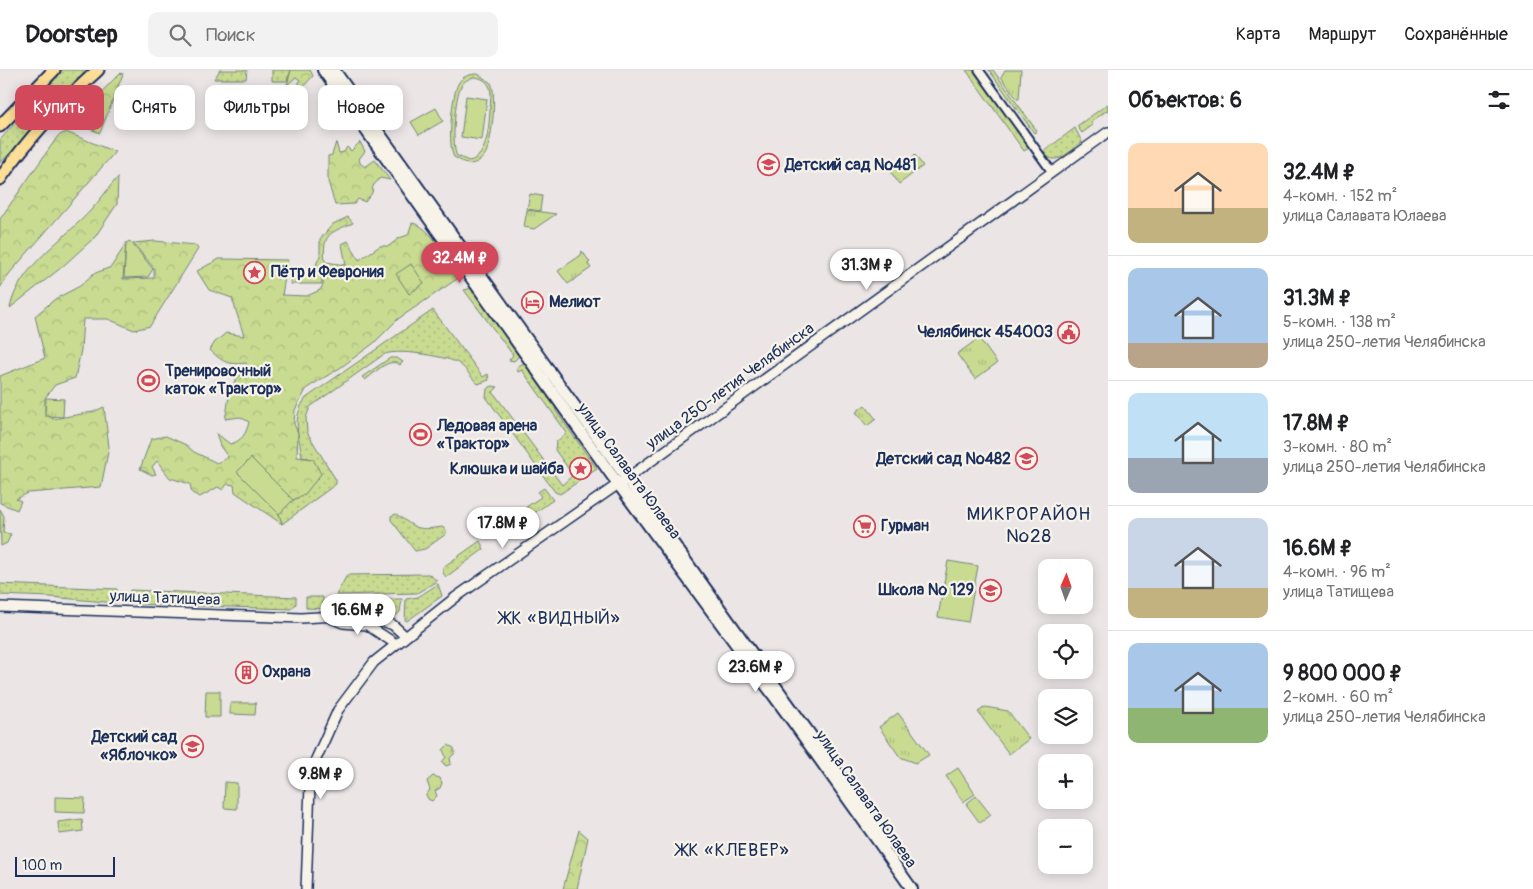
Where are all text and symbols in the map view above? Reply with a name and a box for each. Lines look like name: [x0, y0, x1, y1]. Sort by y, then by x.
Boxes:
search box: [148, 12, 498, 57]
text: Doorstep: [25, 20, 118, 49]
icon: search: [166, 21, 194, 49]
text: Поиск: [206, 23, 255, 47]
text: Карта: [1236, 23, 1280, 46]
text: Маршрут: [1308, 23, 1376, 46]
text: Сохранённые: [1404, 23, 1508, 46]
chip: Купить: [15, 85, 104, 130]
chip: Снять: [114, 85, 195, 130]
chip: Фильтры: [205, 85, 308, 130]
chip: Новое: [318, 85, 403, 130]
icon: filters: [1485, 86, 1513, 114]
text: Объектов: 6: [1128, 87, 1242, 114]
school or university icon: Детский сад №481: [757, 153, 781, 177]
place label: Детский сад №481: [784, 155, 917, 175]
text: 32.4M ₽: [1283, 159, 1356, 186]
icon: home: [1168, 163, 1228, 223]
text: 4-комн. · 152 m²: [1283, 186, 1397, 206]
text: улица Салавата Юлаева: [1283, 206, 1447, 226]
pin: 32.4M ₽: [414, 242, 506, 284]
text: 32.4M ₽: [432, 248, 488, 268]
pin: 31.3M ₽: [821, 248, 913, 291]
text: 31.3M ₽: [841, 255, 893, 275]
place icon: Пётр и Феврония: [243, 260, 267, 284]
place label: Пётр и Феврония: [271, 262, 385, 282]
text: 31.3M ₽: [1283, 285, 1352, 312]
icon: home: [1168, 288, 1228, 348]
hotel icon: Мелиот: [521, 290, 545, 314]
place label: Мелиот: [549, 292, 602, 312]
text: 5-комн. · 138 m²: [1283, 312, 1396, 332]
street label: улица 250-летия Челябинска: [641, 318, 818, 454]
public building icon: Челябинск 454003: [1057, 320, 1081, 344]
place label: Челябинск 454003: [917, 322, 1053, 342]
text: улица 250-летия Челябинска: [1283, 332, 1486, 352]
place label: Тренировочный каток «Трактор»: [164, 361, 282, 399]
sports icon: Тренировочный каток «Трактор»: [137, 368, 161, 392]
street label: улица Салавата Юлаева: [572, 398, 685, 543]
text: 17.8M ₽: [1283, 410, 1350, 437]
icon: home: [1168, 413, 1228, 473]
place label: Ледовая арена «Трактор»: [436, 416, 538, 454]
sports icon: Ледовая арена «Трактор»: [409, 423, 433, 447]
text: 3-комн. · 80 m²: [1283, 437, 1392, 457]
school or university icon: Детский сад №482: [1015, 447, 1039, 471]
place label: Детский сад №482: [876, 449, 1011, 469]
place icon: Клюшка и шайба: [568, 457, 592, 481]
text: улица 250-летия Челябинска: [1283, 457, 1486, 477]
place label: Клюшка и шайба: [450, 459, 565, 479]
district label: МИКРОРАЙОН №28: [967, 502, 1091, 548]
pin: 17.8M ₽: [457, 506, 549, 549]
text: 17.8M ₽: [478, 513, 528, 533]
supermarket icon: Гурман: [853, 514, 877, 538]
place label: Гурман: [881, 516, 929, 536]
text: 16.6M ₽: [1283, 535, 1353, 562]
icon: home: [1168, 538, 1228, 598]
north arrow: [1038, 559, 1092, 614]
map controls: [1038, 559, 1093, 874]
text: 4-комн. · 96 m²: [1283, 562, 1391, 582]
school or university icon: Школа № 129: [978, 578, 1002, 602]
place label: Школа № 129: [877, 580, 974, 600]
text: улица Татищева: [1283, 582, 1394, 602]
street label: улица Татищева: [108, 586, 221, 610]
pin: 16.6M ₽: [312, 594, 404, 636]
text: 16.6M ₽: [332, 600, 384, 620]
district label: ЖК «ВИДНЫЙ»: [496, 607, 621, 630]
button: locate: [1038, 624, 1093, 679]
pin: 23.6M ₽: [710, 650, 802, 693]
text: 23.6M ₽: [729, 657, 783, 677]
building icon: Охрана: [234, 660, 258, 684]
text: 9 800 000 ₽: [1283, 660, 1402, 687]
place label: Охрана: [262, 662, 311, 682]
icon: home: [1168, 663, 1228, 723]
text: 2-комн. · 60 m²: [1283, 687, 1393, 707]
button: layers: [1038, 689, 1093, 744]
text: улица 250-летия Челябинска: [1283, 707, 1486, 727]
street label: улица Салавата Юлаева: [810, 725, 921, 872]
place label: Детский сад «Яблочко»: [91, 727, 178, 765]
school or university icon: Детский сад «Яблочко»: [181, 734, 205, 758]
button: +: [1038, 754, 1093, 809]
pin: 9.8M ₽: [280, 758, 362, 800]
text: 9.8M ₽: [299, 764, 343, 784]
button: −: [1038, 819, 1093, 874]
district label: ЖК «КЛЕВЕР»: [673, 839, 790, 862]
scale bar: [15, 854, 115, 877]
text: 100 m: [22, 857, 62, 874]

